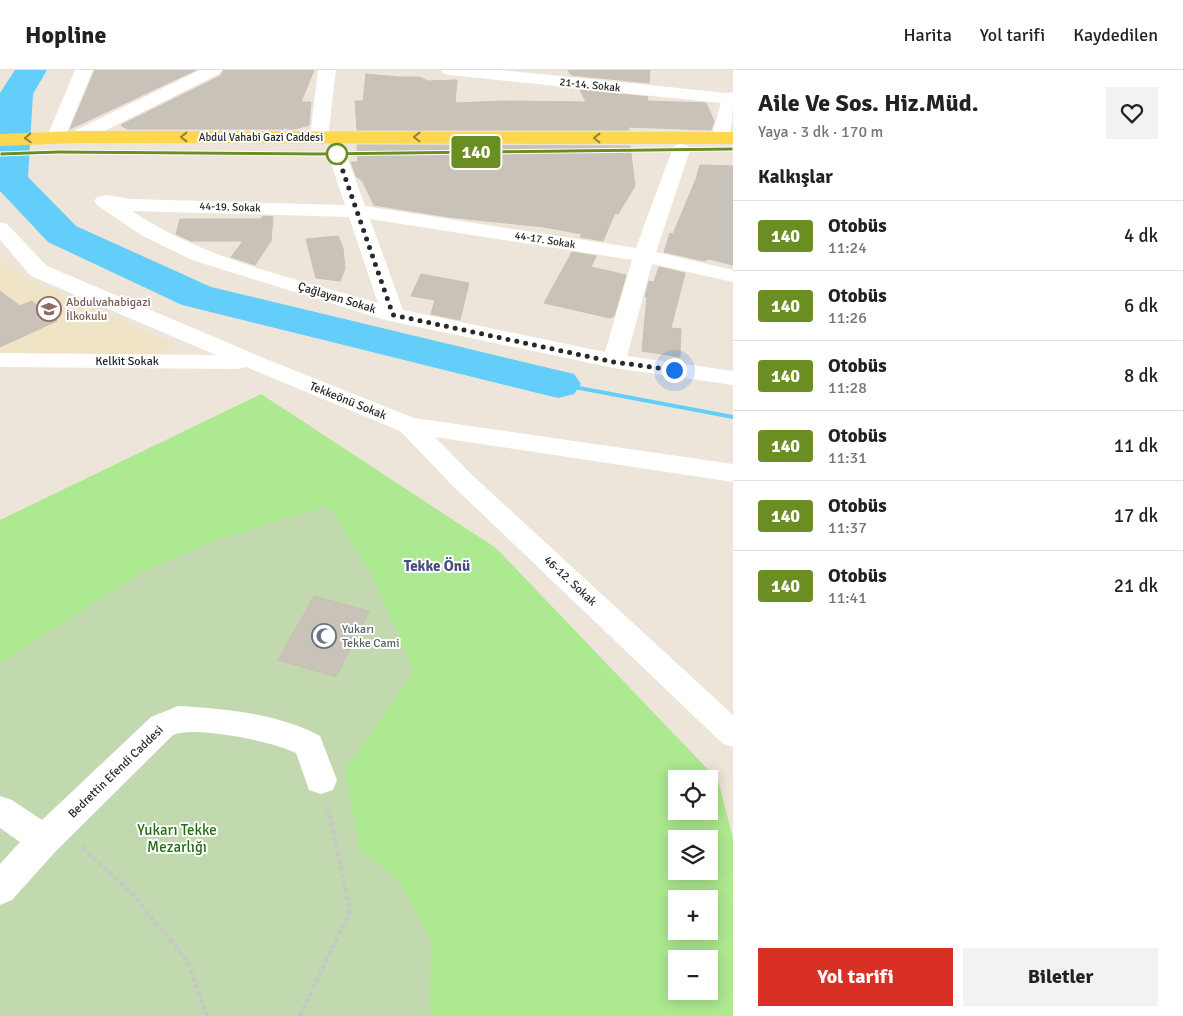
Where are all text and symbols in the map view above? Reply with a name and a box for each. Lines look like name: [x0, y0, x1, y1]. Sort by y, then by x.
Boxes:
text: Hopline: [25, 20, 106, 50]
text: Harita: [903, 24, 952, 46]
text: Yol tarifi: [980, 24, 1045, 46]
text: Kaydedilen: [1073, 24, 1158, 46]
street label: 21-14. Sokak: [559, 75, 621, 95]
button: heart: [1106, 87, 1158, 139]
text: Aile Ve Sos. Hiz.Müd.: [758, 88, 979, 118]
text: Yaya · 3 dk · 170 m: [758, 122, 883, 142]
street label: Abdul Vahabi Gazi Caddesi: [199, 131, 323, 144]
one-way arrow: [180, 132, 188, 142]
one-way arrow: [413, 132, 420, 142]
one-way arrow: [24, 133, 32, 144]
one-way arrow: [593, 133, 600, 143]
line badge: 140: [447, 136, 505, 168]
text: 140: [461, 141, 491, 163]
unlabelled marker: [326, 143, 348, 165]
text: Kalkışlar: [758, 165, 833, 189]
street label: 44-19. Sokak: [199, 199, 261, 215]
text: Otobüs: [828, 214, 887, 238]
text: 4 dk: [1124, 224, 1158, 248]
text: 140: [771, 225, 800, 247]
street label: 44-17. Sokak: [514, 229, 577, 251]
text: 11:24: [828, 238, 867, 258]
street label: Çağlayan Sokak: [296, 279, 378, 317]
text: Otobüs: [828, 284, 887, 308]
text: 6 dk: [1124, 294, 1158, 318]
place label: Abdulvahabigazi İlkokulu: [66, 295, 151, 324]
text: 140: [771, 295, 800, 317]
school or university icon: Abdulvahabigazi İlkokulu: [36, 296, 62, 322]
text: 11:26: [828, 308, 867, 328]
street label: Kelkit Sokak: [95, 354, 159, 369]
text: Otobüs: [828, 354, 887, 378]
your location: [662, 358, 687, 383]
text: 8 dk: [1124, 364, 1158, 388]
text: 140: [771, 365, 800, 387]
text: 11:28: [828, 378, 867, 398]
street label: Tekkeönü Sokak: [307, 379, 389, 423]
text: Otobüs: [828, 424, 887, 448]
text: 11 dk: [1114, 434, 1158, 458]
text: 140: [771, 435, 800, 457]
text: 11:31: [828, 448, 867, 468]
text: Otobüs: [828, 494, 887, 518]
text: 17 dk: [1114, 504, 1158, 528]
text: 140: [771, 505, 800, 527]
text: 11:37: [828, 518, 867, 538]
street label: 46-12. Sokak: [540, 553, 600, 609]
district label: Tekke Önü: [404, 557, 470, 575]
text: Otobüs: [828, 564, 887, 588]
text: 21 dk: [1114, 574, 1158, 598]
text: 140: [771, 575, 800, 597]
text: 11:41: [828, 588, 867, 608]
place label: Yukarı Tekke Cami: [342, 622, 399, 651]
mosque icon: Yukarı Tekke Cami: [311, 623, 337, 649]
street label: Bedrettin Efendi Caddesi: [65, 723, 167, 821]
map controls: [668, 770, 718, 1000]
button: locate: [668, 770, 718, 820]
park label: Yukarı Tekke Mezarlığı: [137, 821, 217, 856]
button: layers: [668, 830, 718, 880]
button: +: [668, 890, 718, 940]
button: Yol tarifi: [758, 948, 953, 1006]
button: Biletler: [963, 948, 1158, 1006]
button: −: [668, 950, 718, 1000]

